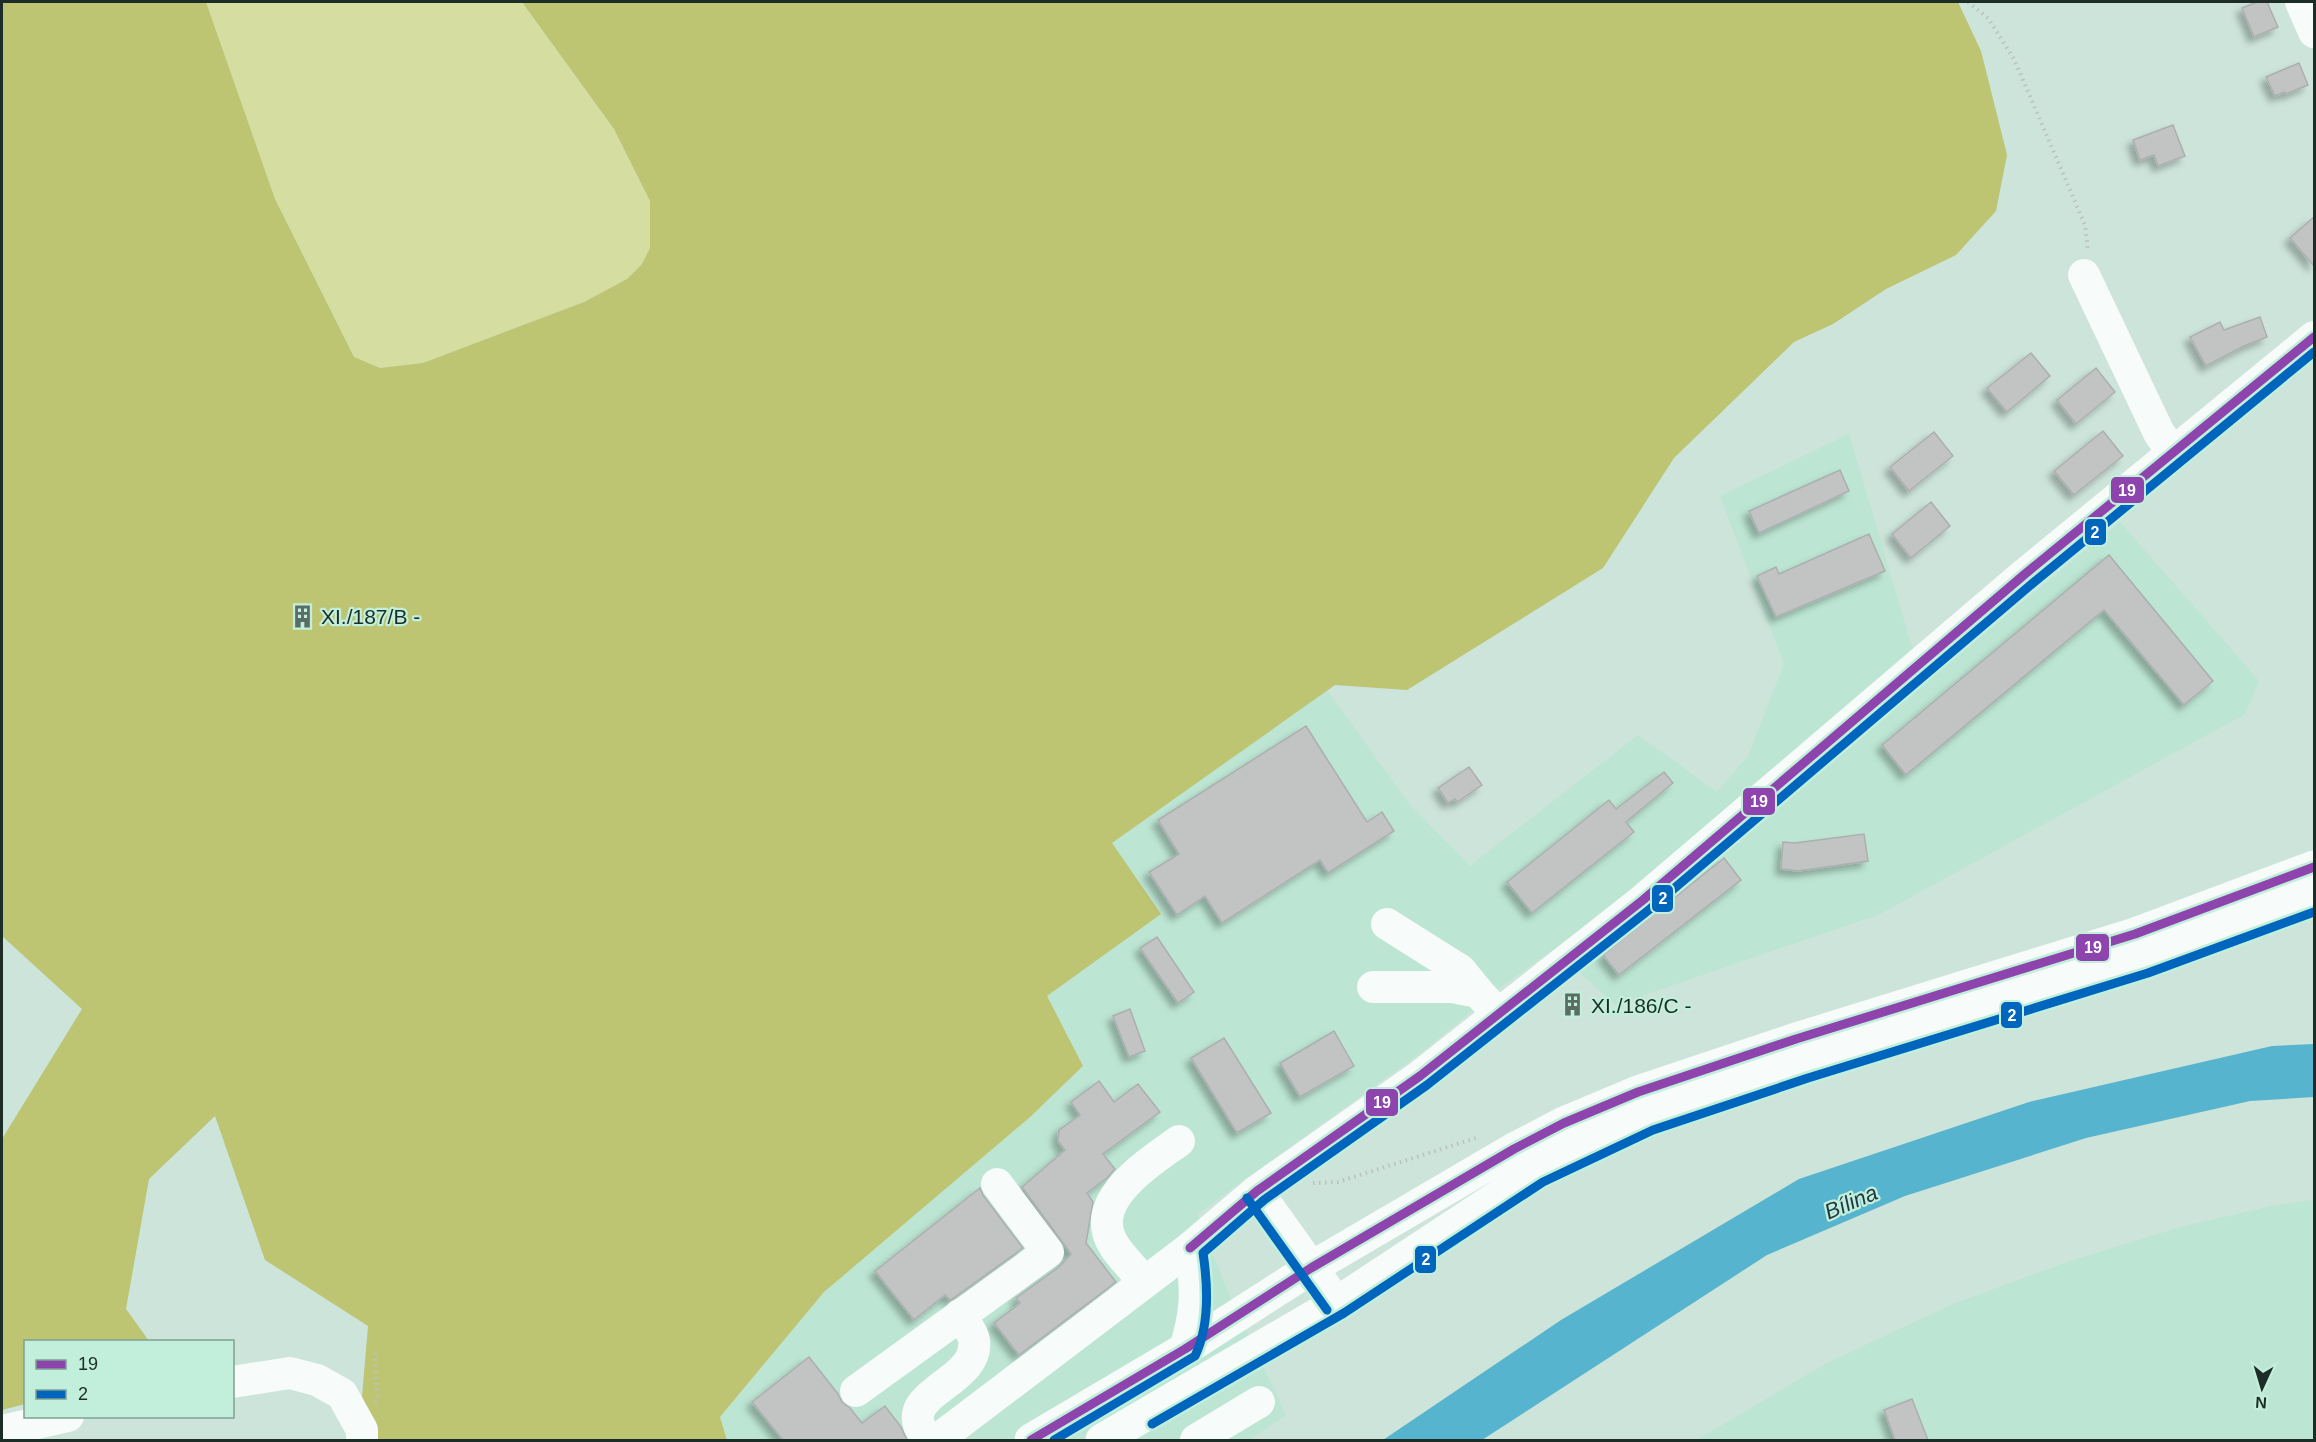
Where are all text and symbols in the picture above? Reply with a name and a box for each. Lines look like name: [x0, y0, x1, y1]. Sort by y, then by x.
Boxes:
line badge: 19: [2110, 476, 2145, 504]
text: 19: [2118, 482, 2136, 499]
line badge: 2: [2084, 518, 2107, 546]
text: 2: [2091, 524, 2100, 541]
building icon: XI./187/B -: [290, 603, 316, 629]
place label: XI./187/B -: [321, 605, 420, 628]
line badge: 19: [1742, 787, 1776, 816]
text: 19: [1750, 793, 1768, 810]
line badge: 2: [1651, 884, 1674, 913]
text: 2: [1659, 890, 1668, 907]
line badge: 19: [2075, 933, 2110, 962]
text: 19: [2084, 939, 2102, 956]
building icon: XI./186/C -: [1560, 992, 1586, 1018]
place label: XI./186/C -: [1591, 994, 1691, 1017]
line badge: 2: [2000, 1001, 2023, 1029]
text: 2: [2008, 1007, 2017, 1024]
line badge: 19: [1365, 1088, 1399, 1117]
text: 19: [1373, 1094, 1391, 1111]
water label: Bílina: [1821, 1180, 1881, 1224]
line badge: 2: [1414, 1245, 1437, 1274]
text: 2: [1422, 1251, 1431, 1268]
legend: [24, 1340, 234, 1418]
text: 19: [78, 1354, 98, 1374]
north arrow: [2232, 1358, 2292, 1418]
text: 2: [78, 1384, 88, 1404]
text: N: [2255, 1394, 2267, 1411]

